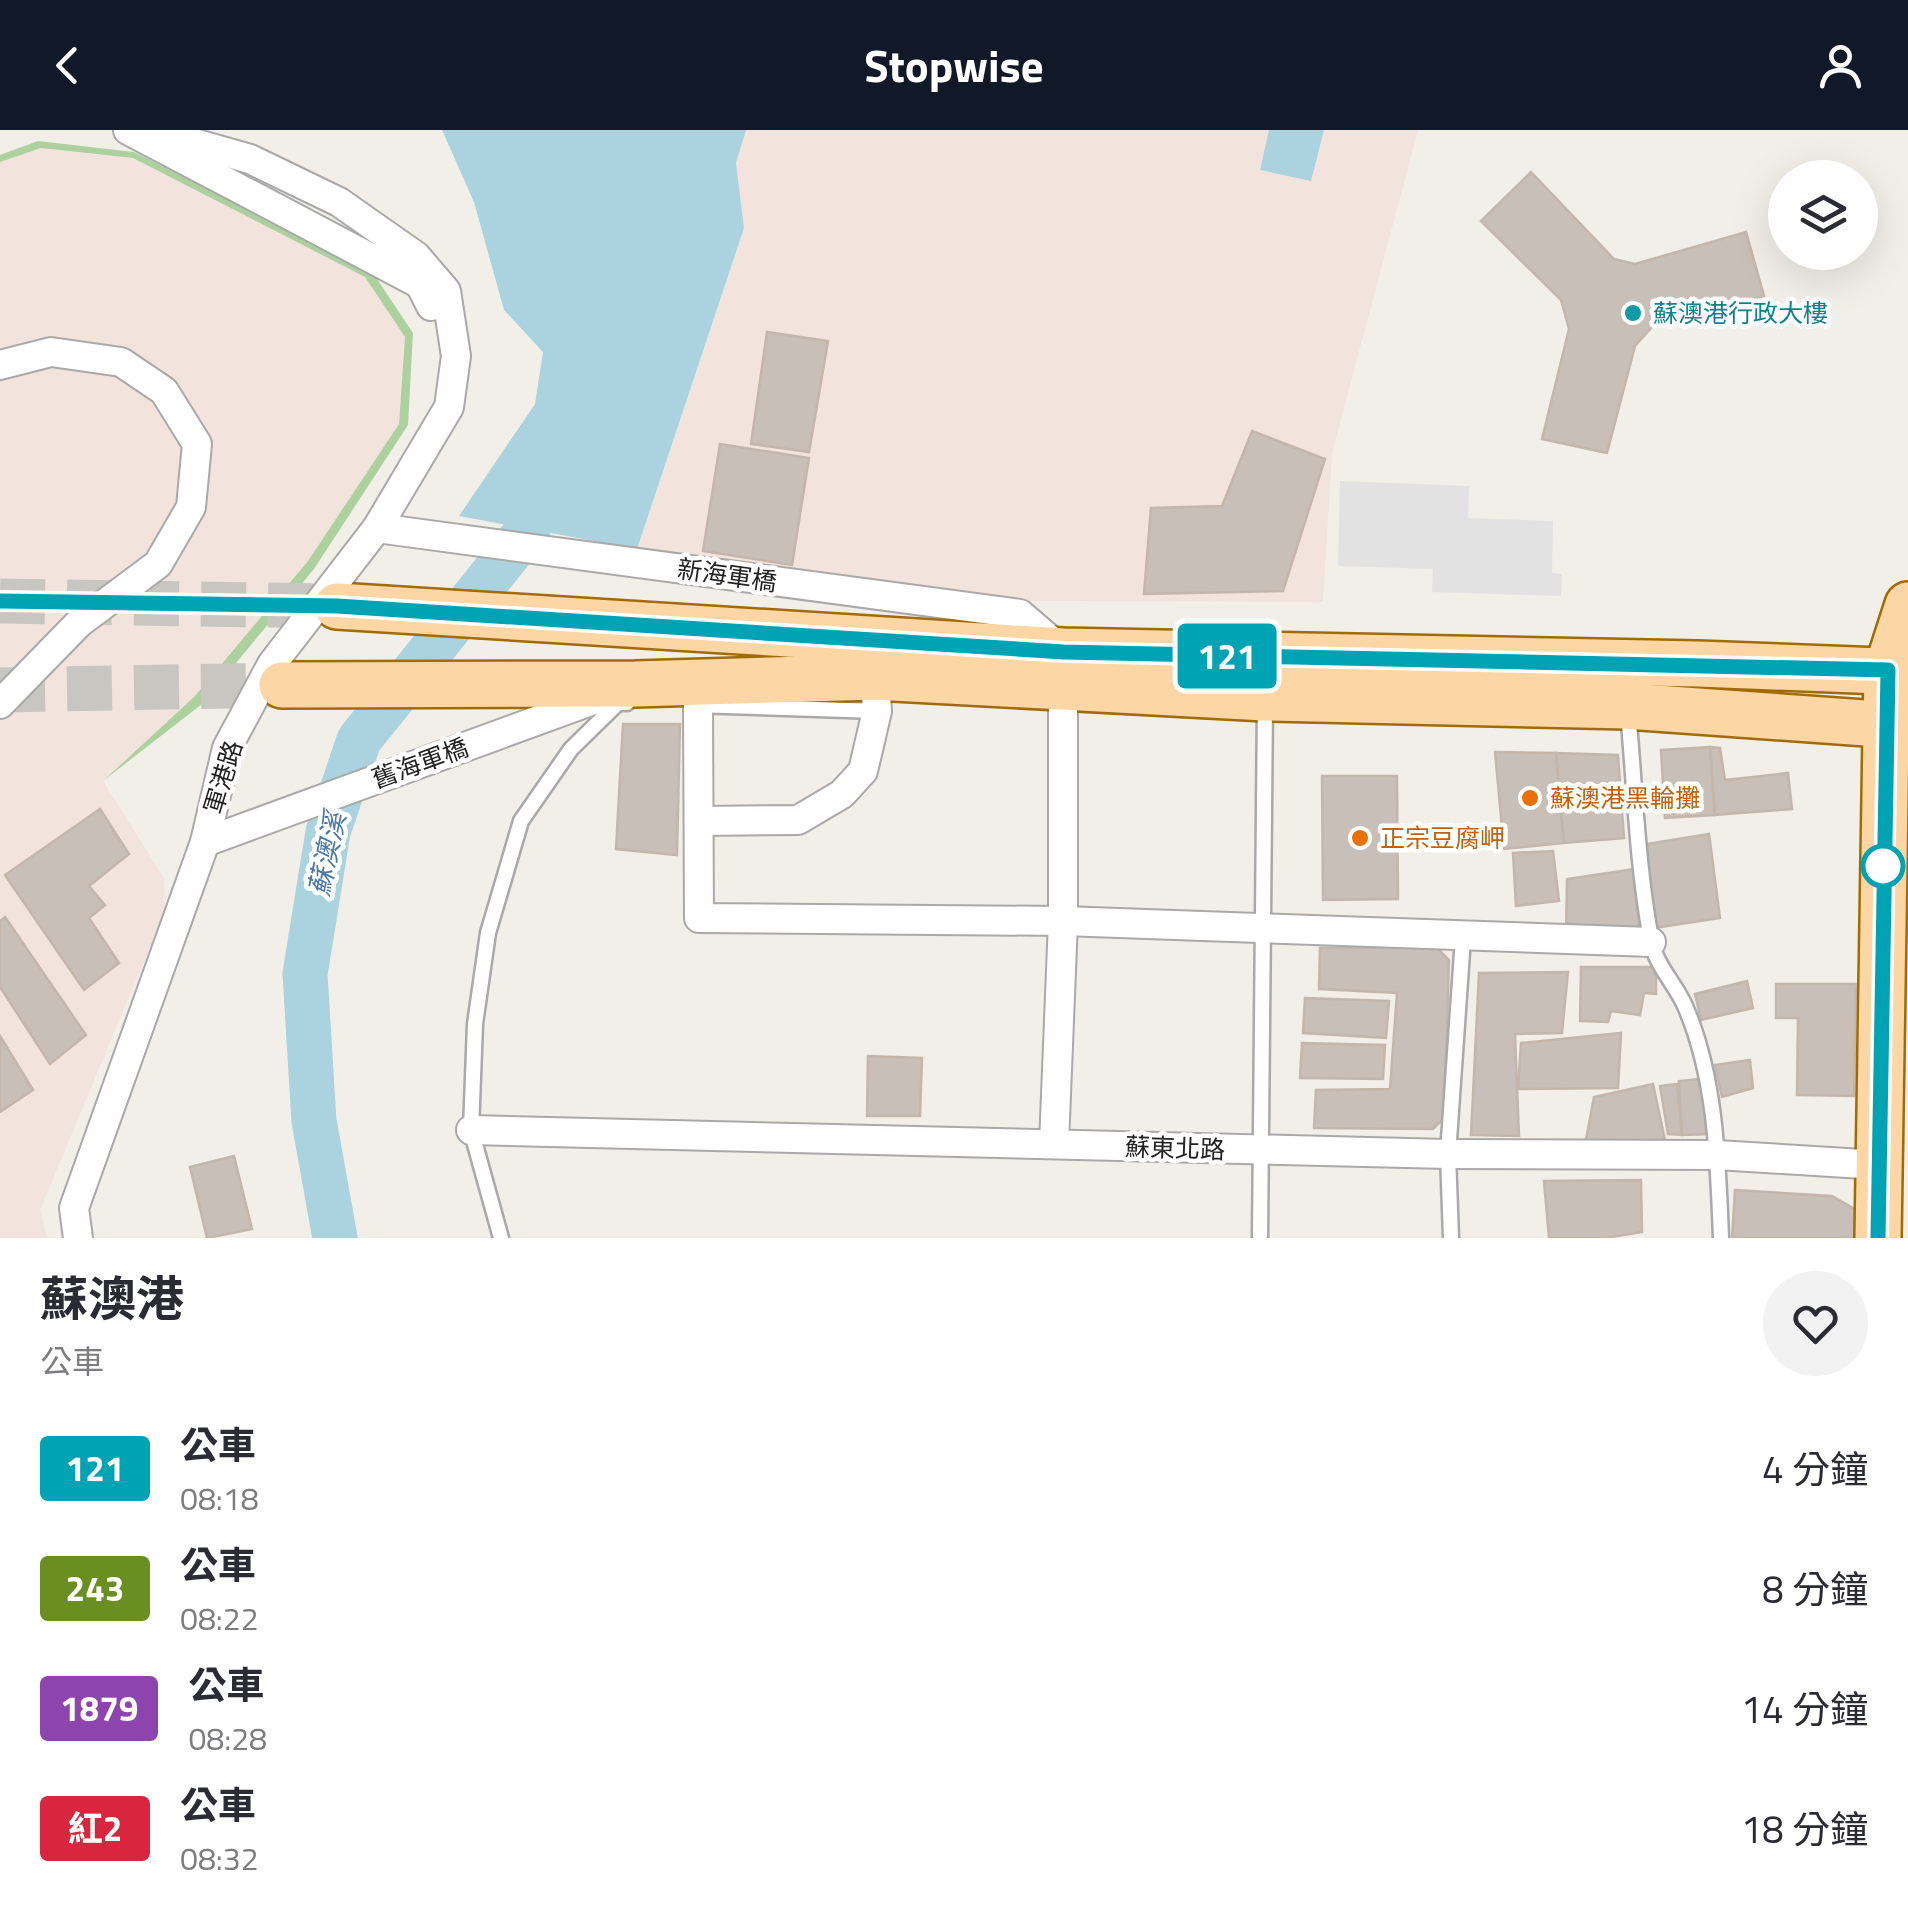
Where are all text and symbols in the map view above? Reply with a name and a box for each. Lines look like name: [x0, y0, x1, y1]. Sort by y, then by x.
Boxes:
text: Stopwise: [864, 31, 1044, 99]
icon: back: [40, 38, 95, 93]
icon: person: [1813, 38, 1868, 93]
map controls: [1768, 160, 1878, 270]
button: layers: [1768, 160, 1878, 270]
place label: 蘇澳港行政大樓: [1653, 294, 1828, 332]
marker: 蘇澳港行政大樓: [1622, 302, 1644, 324]
street label: 新海軍橋: [675, 549, 779, 601]
line badge: 121: [1170, 624, 1284, 688]
text: 121: [1198, 629, 1256, 683]
street label: 舊海軍橋: [367, 728, 473, 798]
street label: 軍港路: [194, 736, 252, 818]
place label: 蘇澳港黑輪攤: [1550, 779, 1700, 817]
marker: 蘇澳港黑輪攤: [1519, 787, 1541, 809]
water label: 蘇澳溪: [297, 804, 357, 899]
place label: 正宗豆腐岬: [1380, 819, 1505, 857]
marker: 正宗豆腐岬: [1349, 827, 1371, 849]
unlabelled marker: [1862, 845, 1904, 887]
street label: 蘇東北路: [1124, 1127, 1226, 1169]
text: 蘇澳港: [40, 1262, 184, 1335]
button: heart: [1763, 1271, 1868, 1376]
text: 公車: [40, 1337, 104, 1385]
text: 公車: [180, 1416, 256, 1474]
text: 4 分鐘: [1762, 1440, 1868, 1498]
text: 121: [66, 1441, 124, 1495]
text: 08:18: [180, 1474, 259, 1522]
text: 公車: [180, 1536, 256, 1594]
text: 8 分鐘: [1762, 1560, 1868, 1618]
text: 243: [66, 1561, 124, 1615]
text: 08:22: [180, 1594, 259, 1642]
text: 公車: [188, 1656, 264, 1714]
text: 14 分鐘: [1741, 1680, 1868, 1738]
text: 1879: [60, 1681, 138, 1735]
text: 08:28: [188, 1714, 267, 1762]
text: 公車: [180, 1776, 256, 1834]
text: 18 分鐘: [1741, 1800, 1868, 1858]
text: 紅2: [68, 1801, 122, 1855]
text: 08:32: [180, 1834, 259, 1882]

